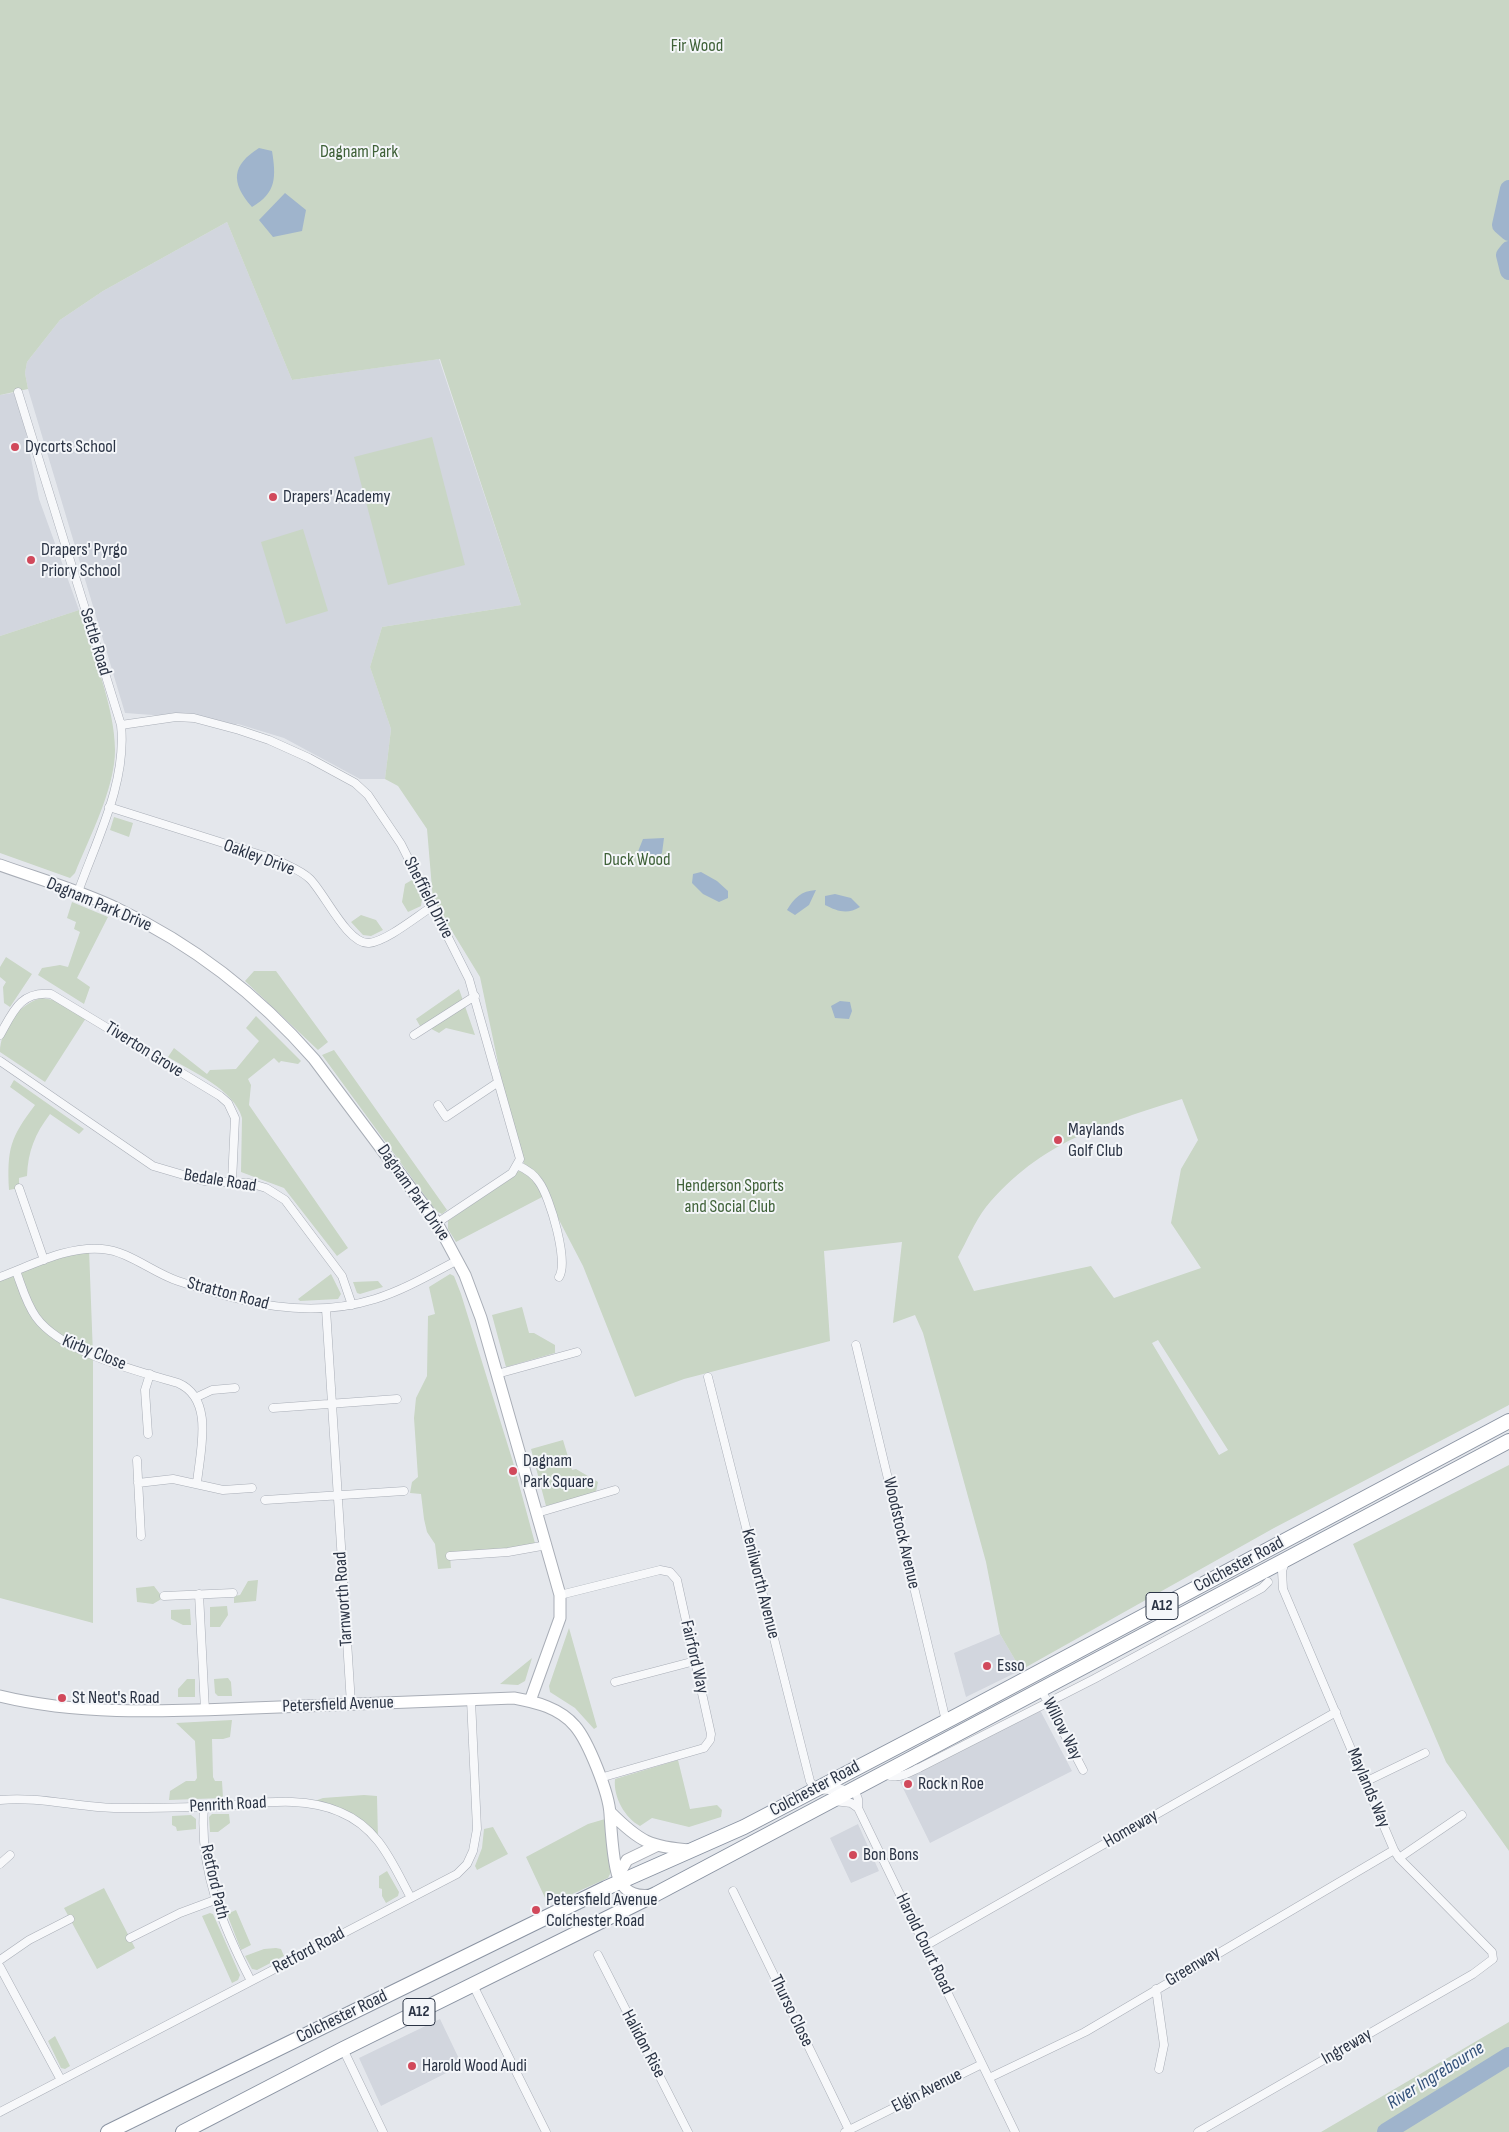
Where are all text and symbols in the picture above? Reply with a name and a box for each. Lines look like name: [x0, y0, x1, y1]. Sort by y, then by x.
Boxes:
park label: Fir Wood: [671, 35, 723, 57]
park label: Dagnam Park: [320, 141, 398, 163]
place label: Dycorts School: [25, 436, 116, 458]
marker: Dycorts School: [9, 441, 21, 453]
place label: Drapers' Academy: [283, 486, 390, 508]
marker: Drapers' Academy: [267, 491, 279, 503]
place label: Drapers' Pyrgo Priory School: [41, 539, 127, 582]
marker: Drapers' Pyrgo Priory School: [25, 554, 37, 566]
street label: Settle Road: [75, 606, 115, 678]
street label: Oakley Drive: [220, 835, 298, 881]
park label: Duck Wood: [603, 849, 671, 871]
street label: Sheffield Drive: [398, 854, 458, 942]
street label: Dagnam Park Drive: [43, 873, 155, 937]
street label: Tiverton Grove: [101, 1017, 187, 1083]
place label: Maylands Golf Club: [1068, 1119, 1124, 1162]
marker: Maylands Golf Club: [1052, 1134, 1064, 1146]
street label: Dagnam Park Drive: [372, 1141, 454, 1245]
street label: Bedale Road: [182, 1165, 258, 1197]
park label: Henderson Sports and Social Club: [676, 1175, 784, 1218]
street label: Stratton Road: [185, 1273, 271, 1315]
street label: Kirby Close: [59, 1330, 129, 1376]
place label: Dagnam Park Square: [523, 1450, 594, 1492]
marker: Dagnam Park Square: [507, 1465, 519, 1477]
street label: Woodstock Avenue: [878, 1475, 924, 1591]
street label: Kenilworth Avenue: [736, 1527, 784, 1641]
street label: Colchester Road: [1190, 1532, 1288, 1598]
street label: Tarnworth Road: [330, 1551, 358, 1647]
road number: A12: [1146, 1592, 1178, 1620]
street label: Fairford Way: [675, 1618, 713, 1696]
place label: Esso: [997, 1655, 1025, 1677]
marker: Esso: [981, 1660, 993, 1672]
place label: St Neot's Road: [72, 1687, 160, 1709]
marker: St Neot's Road: [56, 1692, 68, 1704]
street label: Petersfield Avenue: [282, 1692, 394, 1718]
street label: Willow Way: [1037, 1694, 1087, 1764]
street label: Maylands Way: [1342, 1745, 1394, 1831]
street label: Colchester Road: [766, 1756, 864, 1822]
place label: Rock n Roe: [918, 1773, 984, 1795]
marker: Rock n Roe: [902, 1778, 914, 1790]
street label: Penrith Road: [189, 1792, 267, 1818]
street label: Homeway: [1100, 1805, 1162, 1853]
street label: Retford Path: [195, 1843, 233, 1921]
place label: Bon Bons: [863, 1844, 919, 1866]
marker: Bon Bons: [847, 1849, 859, 1861]
place label: Petersfield Avenue Colchester Road: [546, 1889, 658, 1932]
street label: Harold Court Road: [890, 1890, 958, 1998]
marker: Petersfield Avenue Colchester Road: [530, 1904, 542, 1916]
street label: Retford Road: [269, 1923, 349, 1979]
street label: Greenway: [1162, 1942, 1224, 1992]
street label: Thurso Close: [764, 1972, 818, 2050]
street label: Colchester Road: [293, 1986, 391, 2048]
road number: A12: [403, 1998, 435, 2025]
street label: Halidon Rise: [616, 2006, 670, 2082]
street label: Ingreway: [1318, 2024, 1376, 2070]
water label: River Ingrebourne: [1383, 2037, 1489, 2115]
place label: Harold Wood Audi: [422, 2055, 527, 2077]
marker: Harold Wood Audi: [406, 2060, 418, 2072]
street label: Elgin Avenue: [888, 2064, 966, 2118]

